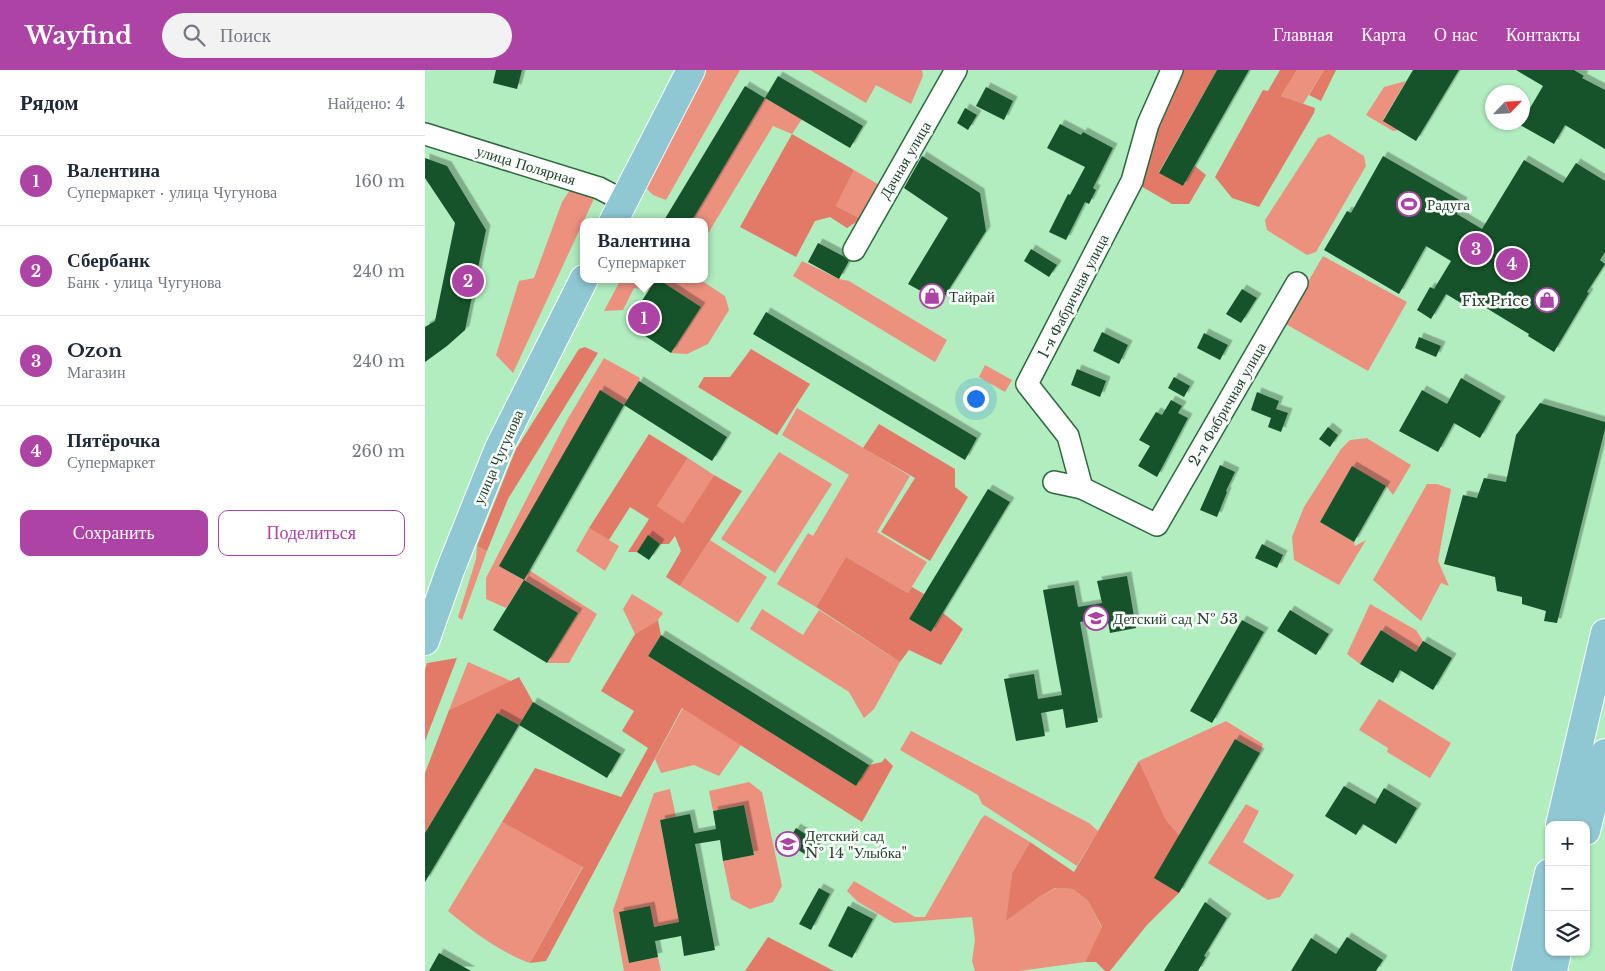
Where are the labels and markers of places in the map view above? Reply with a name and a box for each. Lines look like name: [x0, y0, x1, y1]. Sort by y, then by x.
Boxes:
sports icon: Радуга: [1396, 191, 1422, 217]
place label: Радуга: [1427, 195, 1470, 214]
pin: 3: [1460, 230, 1492, 268]
pin: 4: [1496, 245, 1528, 283]
pin: 2: [452, 262, 484, 300]
shop icon: Тайрай: [919, 283, 945, 309]
place label: Тайрай: [949, 287, 995, 306]
shop icon: Fix Price: [1534, 287, 1560, 313]
place label: Fix Price: [1461, 291, 1529, 310]
pin: 1: [628, 299, 660, 337]
school or university icon: Детский сад № 53: [1083, 605, 1109, 631]
place label: Детский сад № 53: [1113, 609, 1238, 628]
place label: Детский сад № 14 "Улыбка": [805, 826, 907, 862]
school or university icon: Детский сад № 14 "Улыбка": [775, 831, 801, 857]

